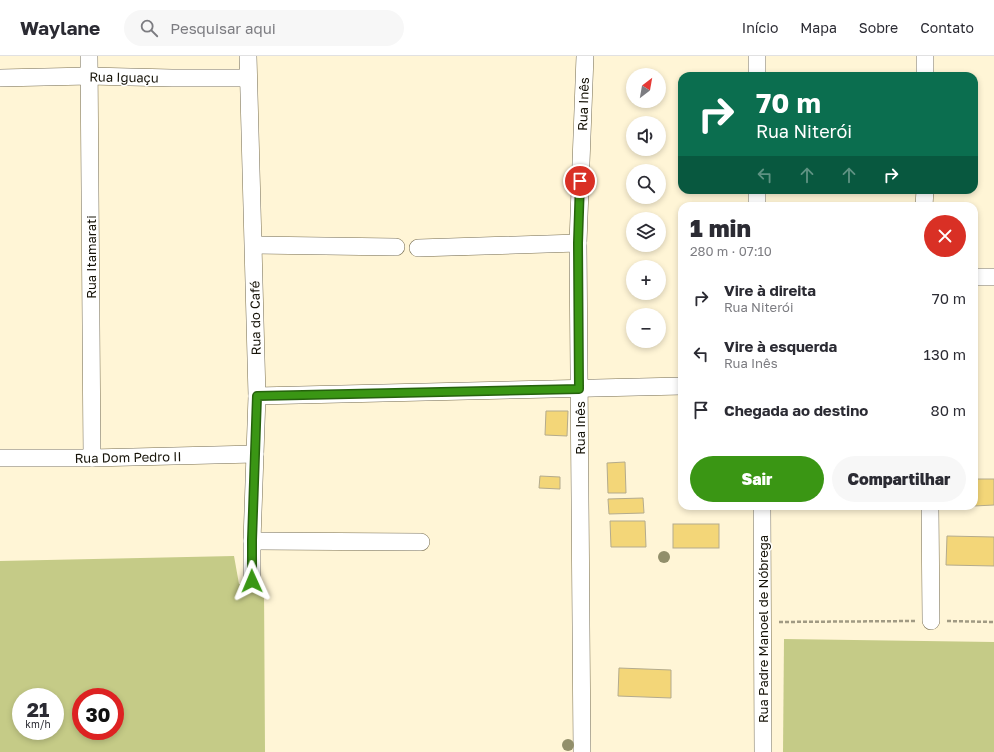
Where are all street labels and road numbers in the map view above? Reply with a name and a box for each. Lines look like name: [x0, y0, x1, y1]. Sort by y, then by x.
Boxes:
street label: Rua Iguaçu: [89, 68, 159, 86]
street label: Rua Inês: [574, 77, 592, 131]
street label: Rua Itamarati: [83, 215, 99, 299]
street label: Rua do Café: [246, 281, 264, 355]
street label: Rua Inês: [572, 401, 588, 455]
street label: Rua Dom Pedro II: [74, 448, 182, 466]
street label: Rua Padre Manoel de Nóbrega: [755, 535, 771, 723]

